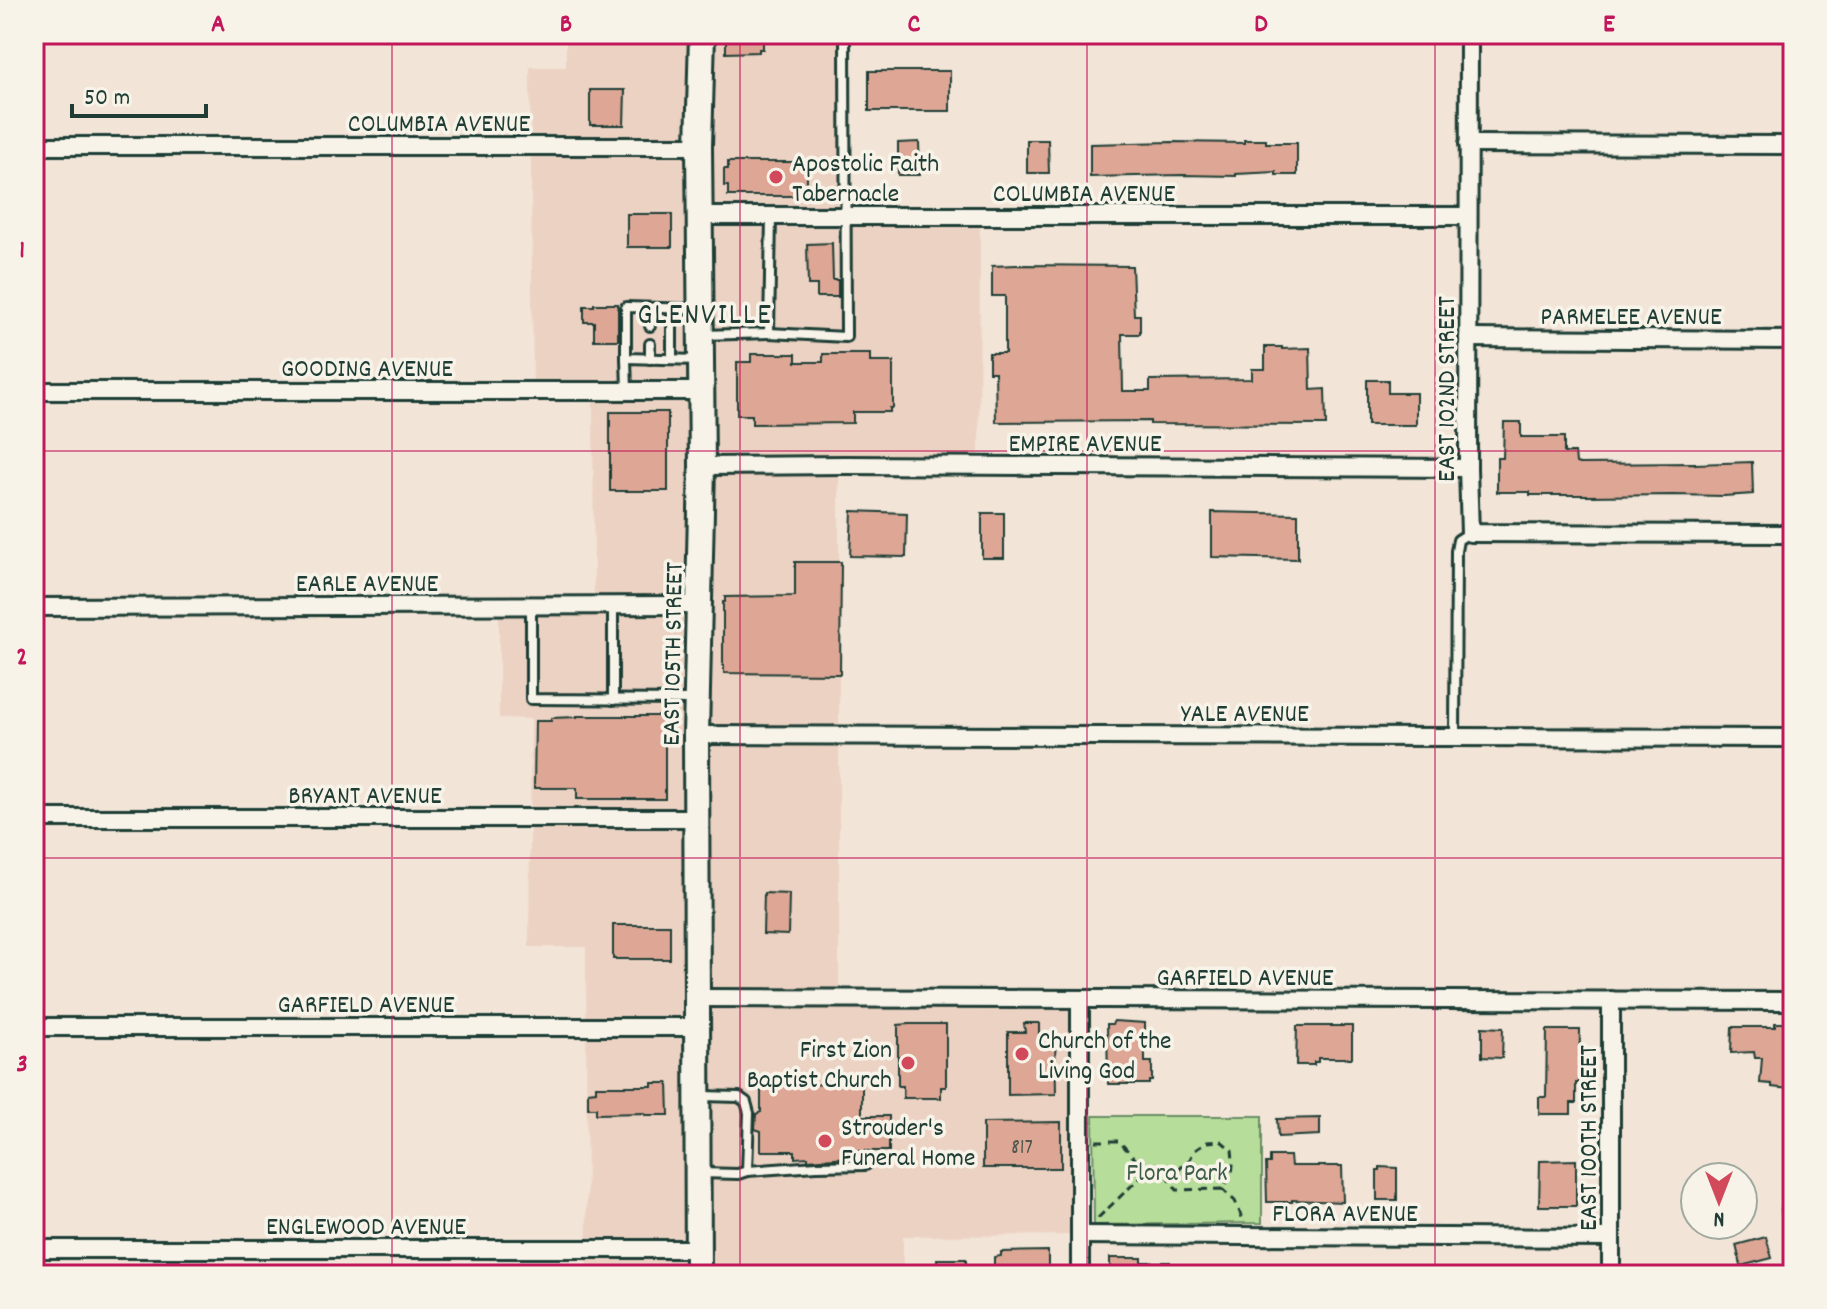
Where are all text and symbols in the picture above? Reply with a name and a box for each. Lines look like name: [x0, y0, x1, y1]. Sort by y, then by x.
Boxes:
text: A: [211, 7, 225, 44]
text: B: [560, 7, 572, 44]
text: C: [908, 7, 921, 44]
text: D: [1254, 7, 1268, 44]
text: E: [1603, 7, 1615, 44]
scale bar: [72, 68, 206, 118]
text: 50 m: [84, 82, 130, 116]
street label: COLUMBIA AVENUE: [348, 107, 530, 144]
place label: Apostolic Faith Tabernacle: [792, 147, 939, 214]
marker: Apostolic Faith Tabernacle: [767, 168, 785, 186]
street label: COLUMBIA AVENUE: [993, 177, 1175, 214]
text: 1: [19, 233, 25, 270]
district label: GLENVILLE: [637, 296, 773, 339]
street label: EAST 102ND STREET: [1430, 296, 1467, 482]
street label: PARMELEE AVENUE: [1540, 300, 1722, 337]
street label: GOODING AVENUE: [281, 352, 453, 389]
street label: EMPIRE AVENUE: [1008, 427, 1162, 464]
street label: EAST 105TH STREET: [654, 561, 695, 746]
street label: EARLE AVENUE: [296, 567, 439, 604]
text: 2: [16, 640, 28, 677]
street label: YALE AVENUE: [1181, 697, 1309, 734]
street label: BRYANT AVENUE: [288, 779, 442, 816]
street label: GARFIELD AVENUE: [1156, 961, 1334, 998]
street label: GARFIELD AVENUE: [277, 988, 455, 1025]
place label: Church of the Living God: [1038, 1024, 1172, 1091]
place label: First Zion Baptist Church: [747, 1033, 892, 1100]
street label: EAST 100TH STREET: [1572, 1044, 1609, 1231]
marker: Church of the Living God: [1013, 1045, 1031, 1063]
text: 3: [16, 1047, 28, 1084]
marker: First Zion Baptist Church: [899, 1054, 917, 1072]
place label: Strouder's Funeral Home: [841, 1111, 975, 1178]
marker: Strouder's Funeral Home: [816, 1132, 834, 1150]
house number: 817: [1011, 1133, 1033, 1164]
park label: Flora Park: [1126, 1156, 1228, 1193]
north arrow: [1679, 1161, 1759, 1241]
street label: FLORA AVENUE: [1272, 1197, 1418, 1234]
text: N: [1713, 1202, 1724, 1233]
street label: ENGLEWOOD AVENUE: [266, 1210, 466, 1247]

